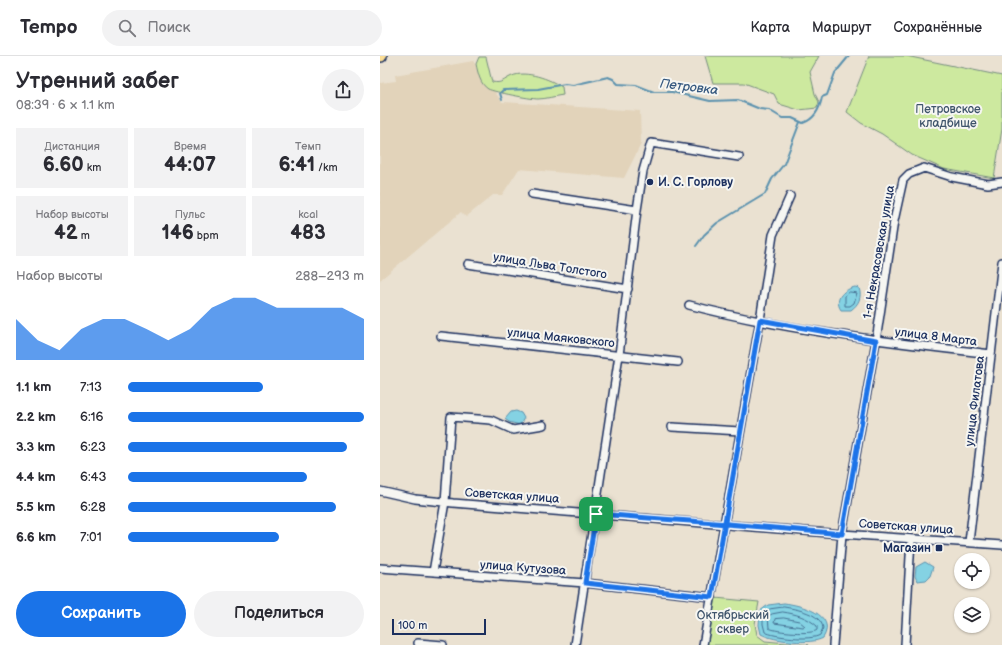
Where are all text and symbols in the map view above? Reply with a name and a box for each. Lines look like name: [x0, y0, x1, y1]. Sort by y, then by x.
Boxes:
search box: [102, 10, 382, 46]
text: Tempo: [20, 16, 78, 39]
icon: search: [116, 17, 138, 39]
text: Поиск: [148, 18, 190, 37]
text: Карта: [751, 19, 790, 36]
text: Маршрут: [812, 19, 872, 36]
text: Сохранённые: [894, 19, 982, 36]
text: Утренний забег: [16, 68, 179, 95]
button: share: [322, 69, 364, 111]
water label: Петровка: [659, 75, 719, 99]
text: 08:39 · 6 × 1.1 km: [16, 97, 115, 113]
park label: Петровское кладбище: [915, 102, 981, 131]
text: Дистанция: [44, 140, 100, 153]
text: Время: [174, 140, 206, 153]
text: Темп: [295, 140, 321, 153]
text: 6.60: [43, 153, 84, 177]
text: 44:07: [164, 153, 216, 177]
text: 6:41: [278, 153, 315, 177]
text: km: [84, 161, 101, 174]
text: /km: [315, 161, 338, 174]
place label: И. С. Горлову: [658, 175, 733, 190]
marker: И. С. Горлову: [645, 177, 655, 187]
street label: 1-я Некрасовская улица: [860, 184, 898, 320]
text: Набор высоты: [35, 208, 109, 221]
text: Пульс: [175, 208, 205, 221]
text: kcal: [298, 208, 318, 221]
text: 42: [54, 221, 78, 245]
text: 146: [162, 221, 194, 245]
text: 483: [290, 221, 326, 245]
text: m: [78, 229, 90, 242]
text: bpm: [194, 229, 218, 242]
street label: улица Льва Толстого: [492, 250, 608, 282]
text: Набор высоты: [16, 268, 103, 284]
text: 288–293 m: [295, 268, 364, 284]
street label: улица Маяковского: [507, 325, 615, 351]
street label: улица 8 Марта: [894, 325, 978, 349]
street label: улица Филатова: [962, 355, 988, 447]
text: 1.1 km: [16, 379, 51, 395]
text: 7:13: [80, 379, 102, 395]
text: 2.2 km: [16, 409, 56, 425]
text: 6:16: [80, 409, 104, 425]
text: 3.3 km: [16, 439, 55, 455]
text: 6:23: [80, 439, 106, 455]
text: 4.4 km: [16, 469, 56, 485]
text: 6:43: [80, 469, 107, 485]
street label: Советская улица: [464, 485, 560, 507]
pin: [579, 497, 613, 531]
text: 5.5 km: [16, 499, 55, 515]
text: 6:28: [80, 499, 106, 515]
icon: arrive: [585, 503, 607, 525]
street label: Советская улица: [858, 516, 954, 538]
text: 6.6 km: [16, 529, 56, 545]
text: 7:01: [80, 529, 102, 545]
place label: Магазин: [883, 541, 931, 556]
marker: Магазин: [934, 543, 944, 553]
map controls: [954, 553, 990, 633]
button: locate: [954, 553, 990, 589]
street label: улица Кутузова: [479, 558, 567, 578]
button: Сохранить: [16, 591, 186, 637]
button: Поделиться: [194, 591, 364, 637]
button: layers: [954, 597, 990, 633]
park label: Октябрьский сквер: [697, 608, 769, 637]
scale bar: [392, 617, 486, 636]
text: 100 m: [398, 619, 427, 632]

